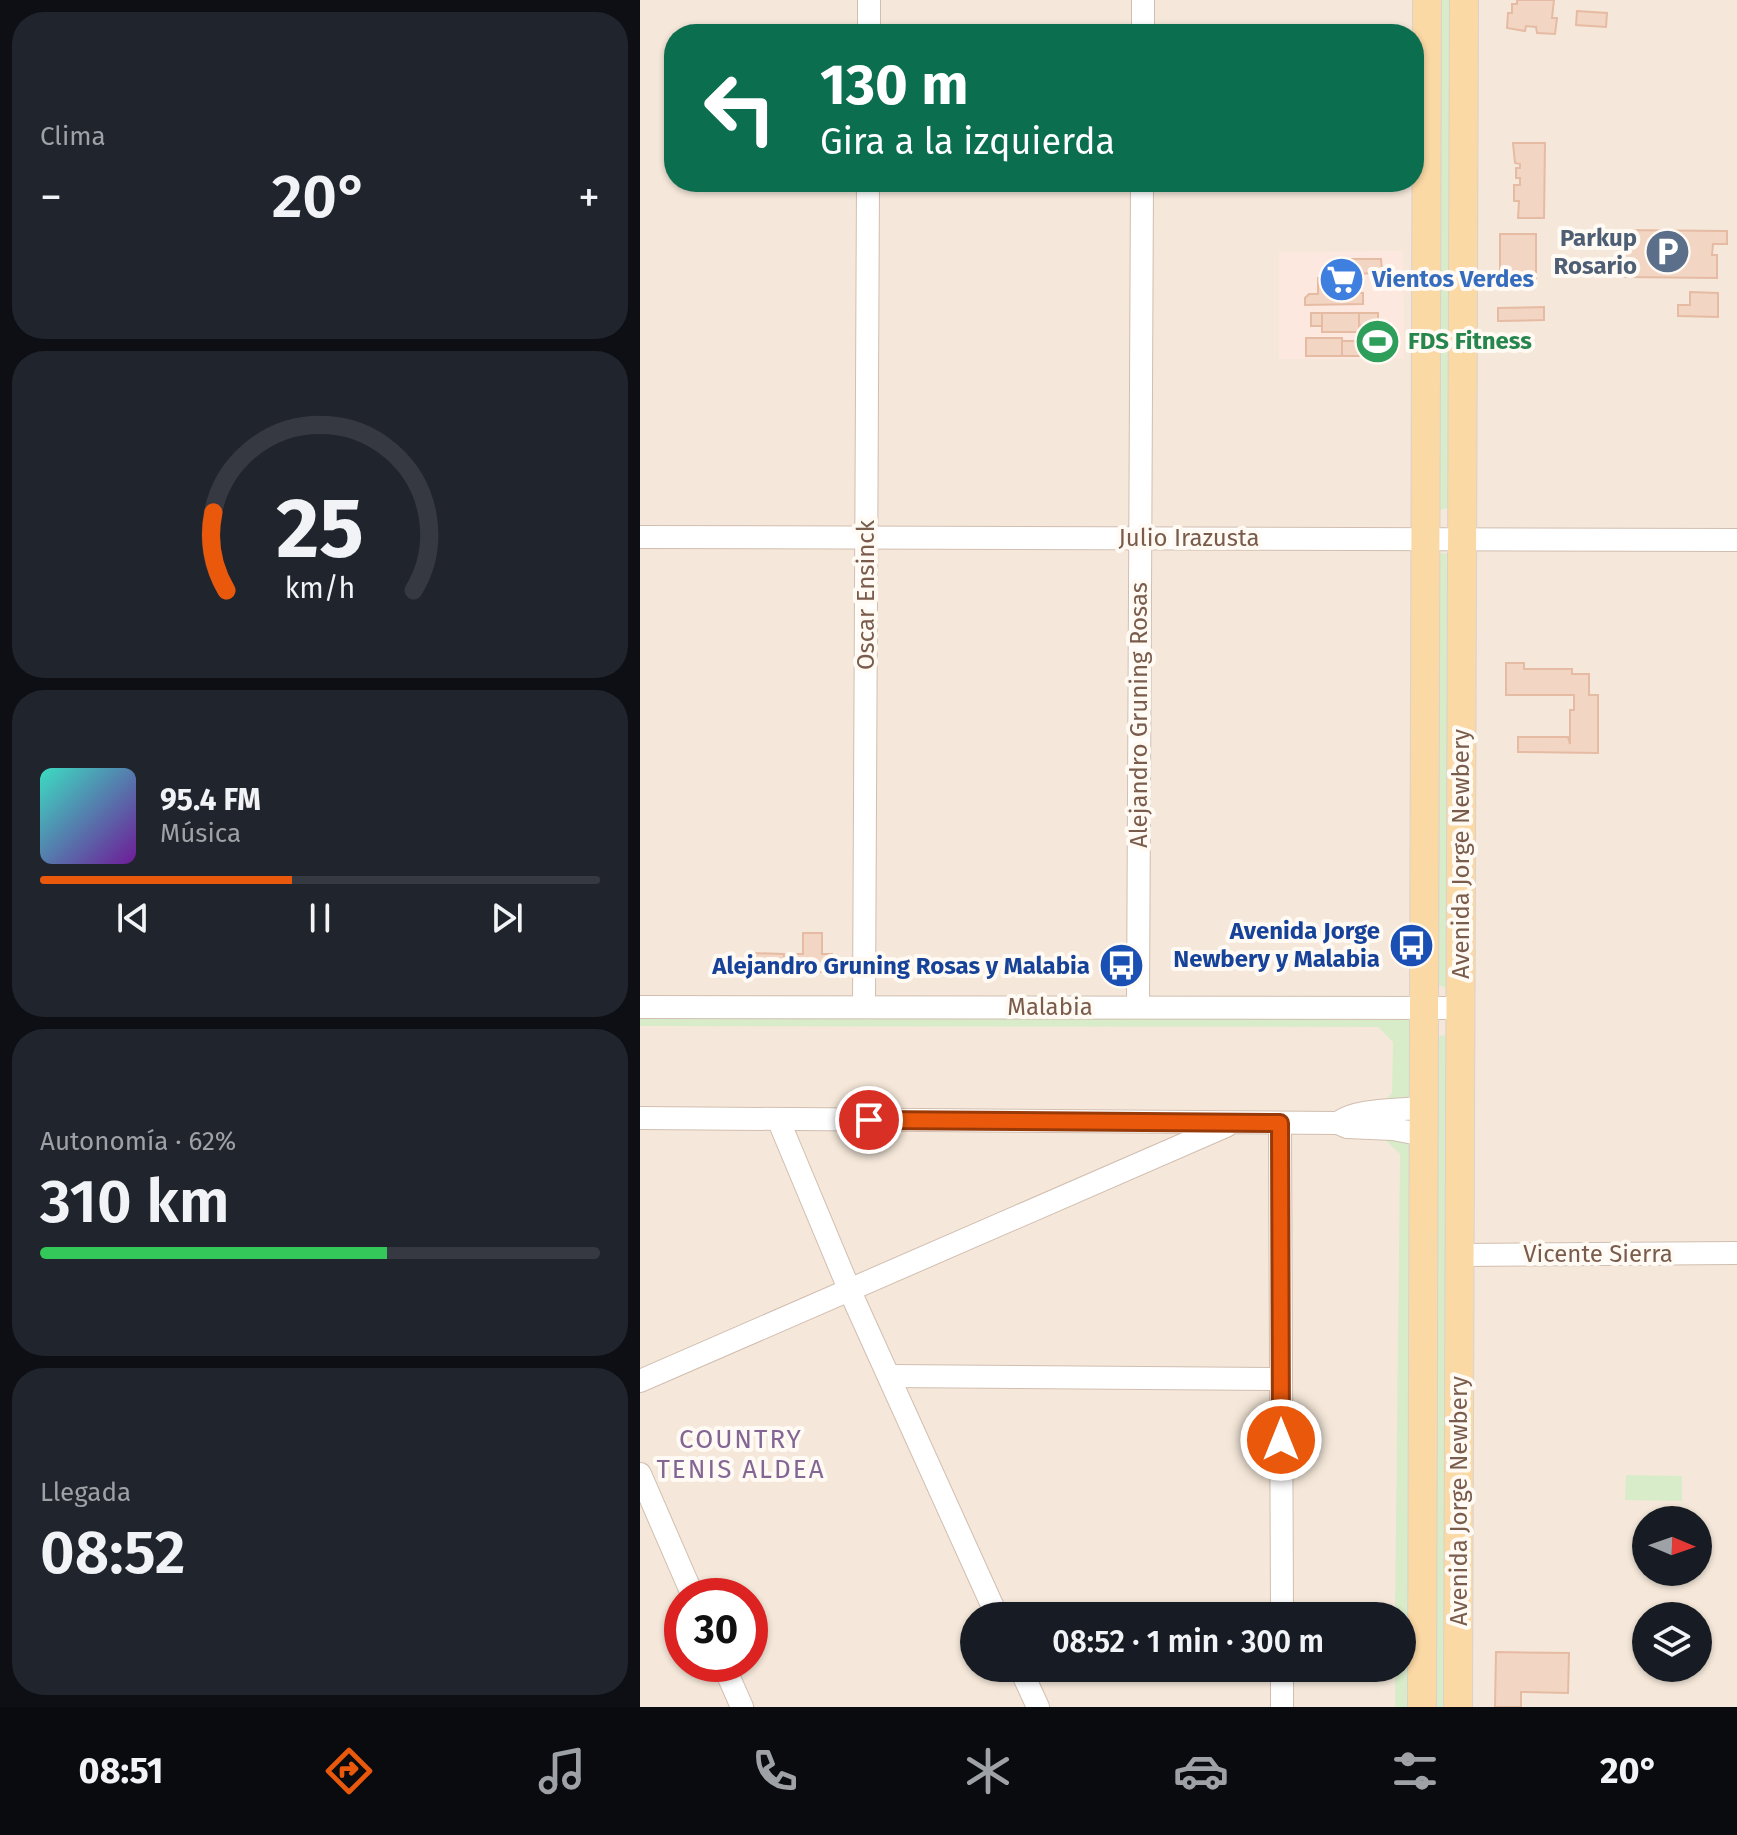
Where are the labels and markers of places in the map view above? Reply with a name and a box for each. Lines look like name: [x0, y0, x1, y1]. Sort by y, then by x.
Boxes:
place label: Parkup Rosario: [1554, 224, 1637, 280]
parking icon: Parkup Rosario: [1644, 228, 1692, 276]
supermarket icon: Vientos Verdes: [1317, 255, 1365, 303]
place label: Vientos Verdes: [1371, 265, 1535, 293]
sports icon: FDS Fitness: [1353, 317, 1401, 365]
place label: FDS Fitness: [1408, 327, 1532, 355]
place label: Avenida Jorge Newbery y Malabia: [1173, 917, 1380, 973]
bus stop icon: Avenida Jorge Newbery y Malabia: [1387, 921, 1435, 969]
bus stop icon: Alejandro Gruning Rosas y Malabia: [1097, 942, 1145, 990]
place label: Alejandro Gruning Rosas y Malabia: [711, 952, 1090, 980]
pin: [835, 1086, 903, 1154]

